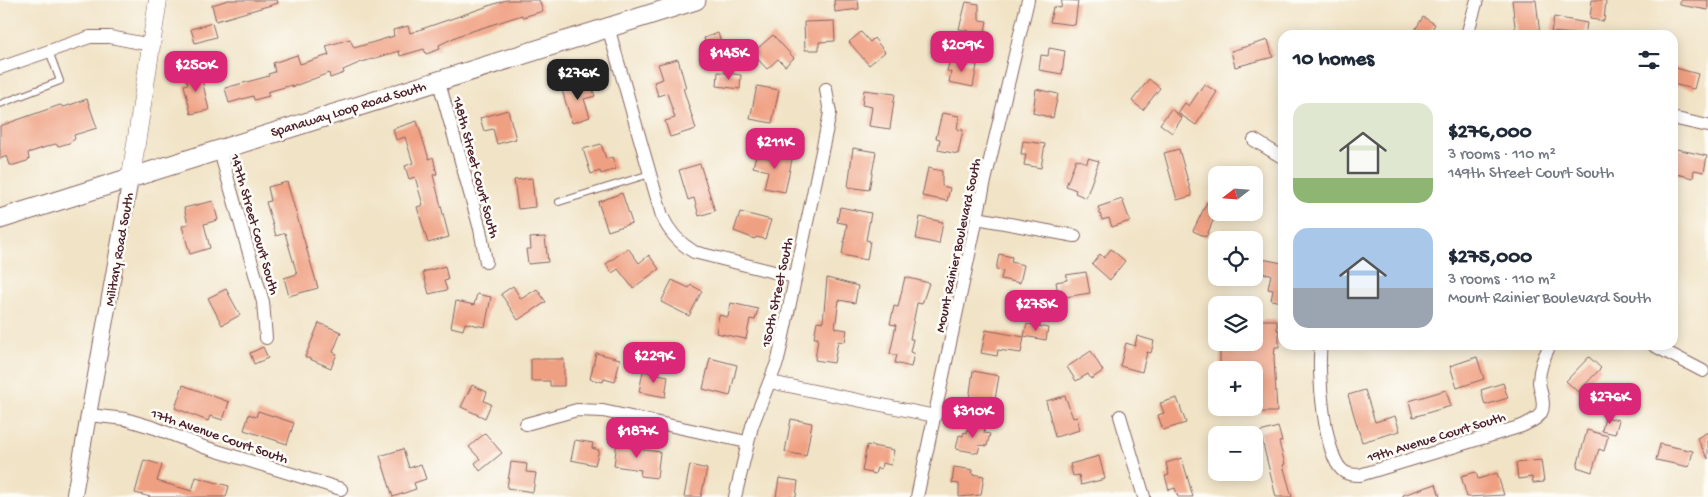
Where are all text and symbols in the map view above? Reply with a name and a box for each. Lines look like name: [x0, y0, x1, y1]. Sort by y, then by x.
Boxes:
pin: $209K: [927, 30, 997, 73]
text: $209K: [942, 37, 982, 56]
pin: $145K: [694, 38, 764, 81]
text: $145K: [710, 45, 748, 64]
icon: filters: [1635, 46, 1663, 74]
text: 10 homes: [1293, 48, 1374, 73]
pin: $250K: [161, 51, 231, 93]
text: $250K: [175, 57, 217, 76]
pin: $276K: [543, 58, 613, 101]
text: $276K: [558, 65, 598, 84]
street label: Spanaway Loop Road South: [269, 78, 429, 142]
street label: 148th Street Court South: [447, 94, 502, 241]
text: $276,000: [1448, 121, 1532, 146]
icon: home: [1333, 123, 1393, 183]
pin: $211K: [740, 128, 810, 170]
text: $211K: [757, 134, 793, 153]
text: 3 rooms · 110 m²: [1448, 146, 1556, 165]
street label: 147th Street Court South: [225, 151, 282, 298]
street label: Mount Rainier Boulevard South: [933, 156, 986, 334]
text: 149th Street Court South: [1448, 165, 1614, 184]
north arrow: [1208, 166, 1262, 221]
map controls: [1208, 166, 1263, 481]
street label: Military Road South: [102, 191, 139, 308]
button: locate: [1208, 231, 1263, 286]
street label: 150th Street South: [758, 236, 798, 350]
text: $275,000: [1448, 246, 1532, 271]
icon: home: [1333, 248, 1393, 308]
text: 3 rooms · 110 m²: [1448, 271, 1556, 290]
pin: $275K: [1001, 290, 1071, 332]
text: Mount Rainier Boulevard South: [1448, 290, 1651, 309]
text: $275K: [1016, 296, 1056, 315]
button: layers: [1208, 296, 1263, 351]
pin: $229K: [619, 342, 689, 384]
text: $229K: [634, 348, 674, 367]
button: +: [1208, 361, 1263, 416]
pin: $276K: [1575, 382, 1645, 425]
text: $276K: [1590, 389, 1630, 408]
pin: $310K: [938, 396, 1008, 439]
text: $310K: [953, 403, 993, 422]
street label: 17th Avenue Court South: [147, 406, 290, 469]
street label: 19th Avenue Court South: [1365, 409, 1508, 468]
pin: $187K: [602, 416, 672, 459]
text: $187K: [617, 423, 657, 442]
button: −: [1208, 426, 1263, 481]

